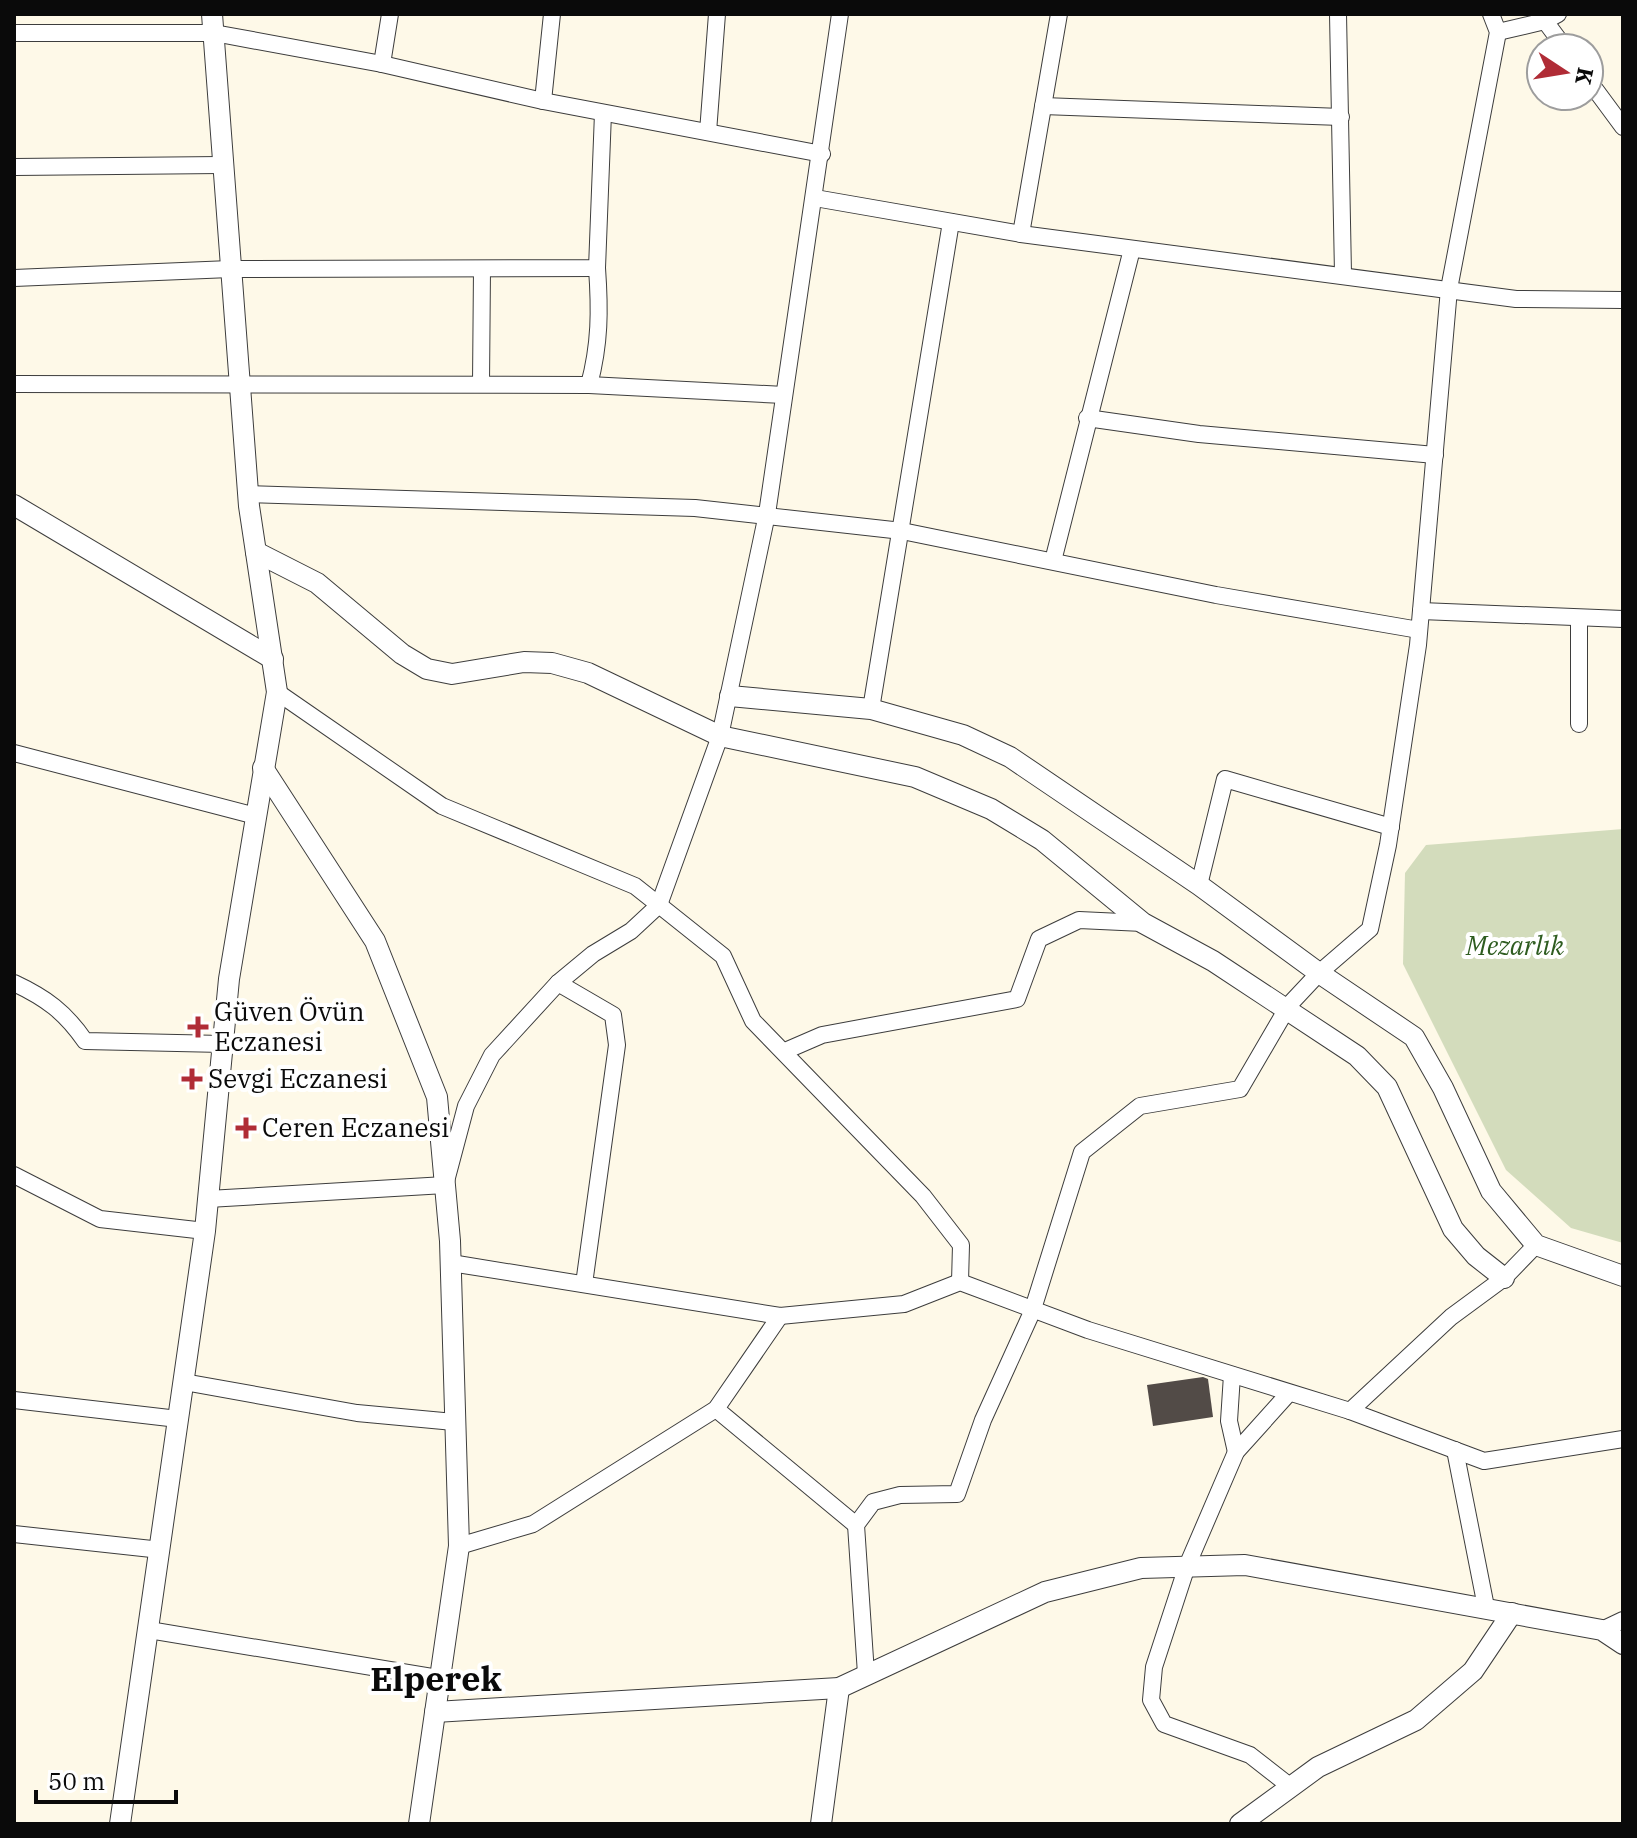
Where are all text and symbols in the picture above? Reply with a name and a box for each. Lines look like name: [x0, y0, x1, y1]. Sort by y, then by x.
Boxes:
north arrow: [1525, 32, 1605, 112]
text: K: [1569, 65, 1601, 88]
park label: Mezarlık: [1465, 928, 1564, 962]
place label: Güven Övün Eczanesi: [214, 994, 365, 1058]
marker: Güven Övün Eczanesi: [189, 1018, 207, 1036]
place label: Sevgi Eczanesi: [208, 1061, 388, 1095]
marker: Sevgi Eczanesi: [183, 1070, 201, 1088]
place label: Ceren Eczanesi: [262, 1110, 449, 1144]
marker: Ceren Eczanesi: [237, 1119, 255, 1137]
district label: Elperek: [370, 1656, 503, 1700]
scale bar: [36, 1754, 176, 1804]
text: 50 m: [48, 1765, 105, 1797]

